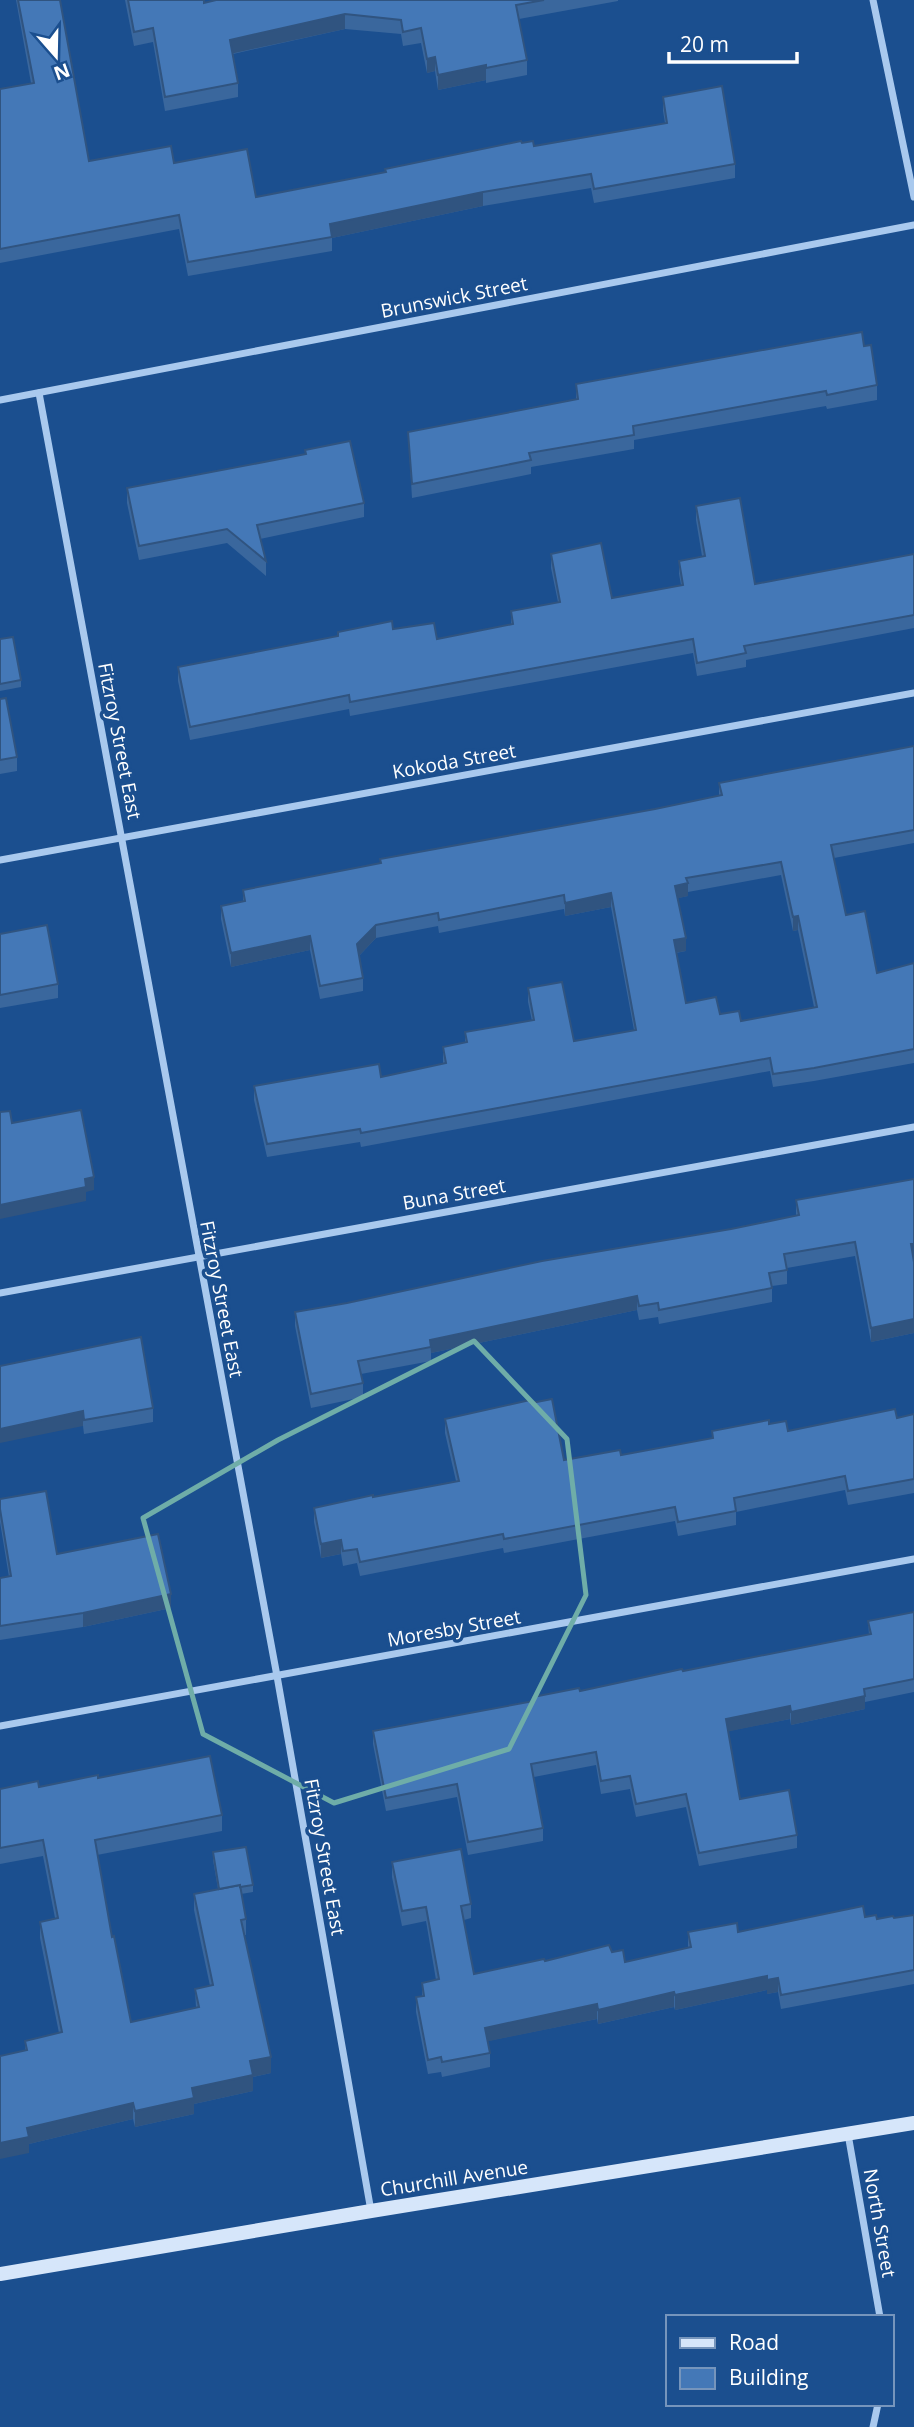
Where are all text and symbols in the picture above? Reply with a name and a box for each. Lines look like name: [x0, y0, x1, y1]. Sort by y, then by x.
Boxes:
north arrow: [21, 21, 91, 91]
scale bar: [669, 21, 797, 65]
text: 20 m: [680, 30, 729, 58]
text: N: [50, 57, 74, 87]
street label: Brunswick Street: [378, 270, 530, 324]
street label: Fitzroy Street East: [92, 661, 148, 822]
street label: Kokoda Street: [390, 737, 518, 785]
street label: Buna Street: [400, 1172, 508, 1216]
street label: Fitzroy Street East: [194, 1219, 250, 1380]
street label: Moresby Street: [385, 1603, 523, 1653]
street label: Fitzroy Street East: [298, 1777, 352, 1938]
street label: Churchill Avenue: [378, 2153, 530, 2203]
street label: North Street: [858, 2167, 902, 2280]
legend: [666, 2315, 893, 2406]
text: Road: [729, 2328, 779, 2356]
text: Building: [729, 2363, 808, 2391]

